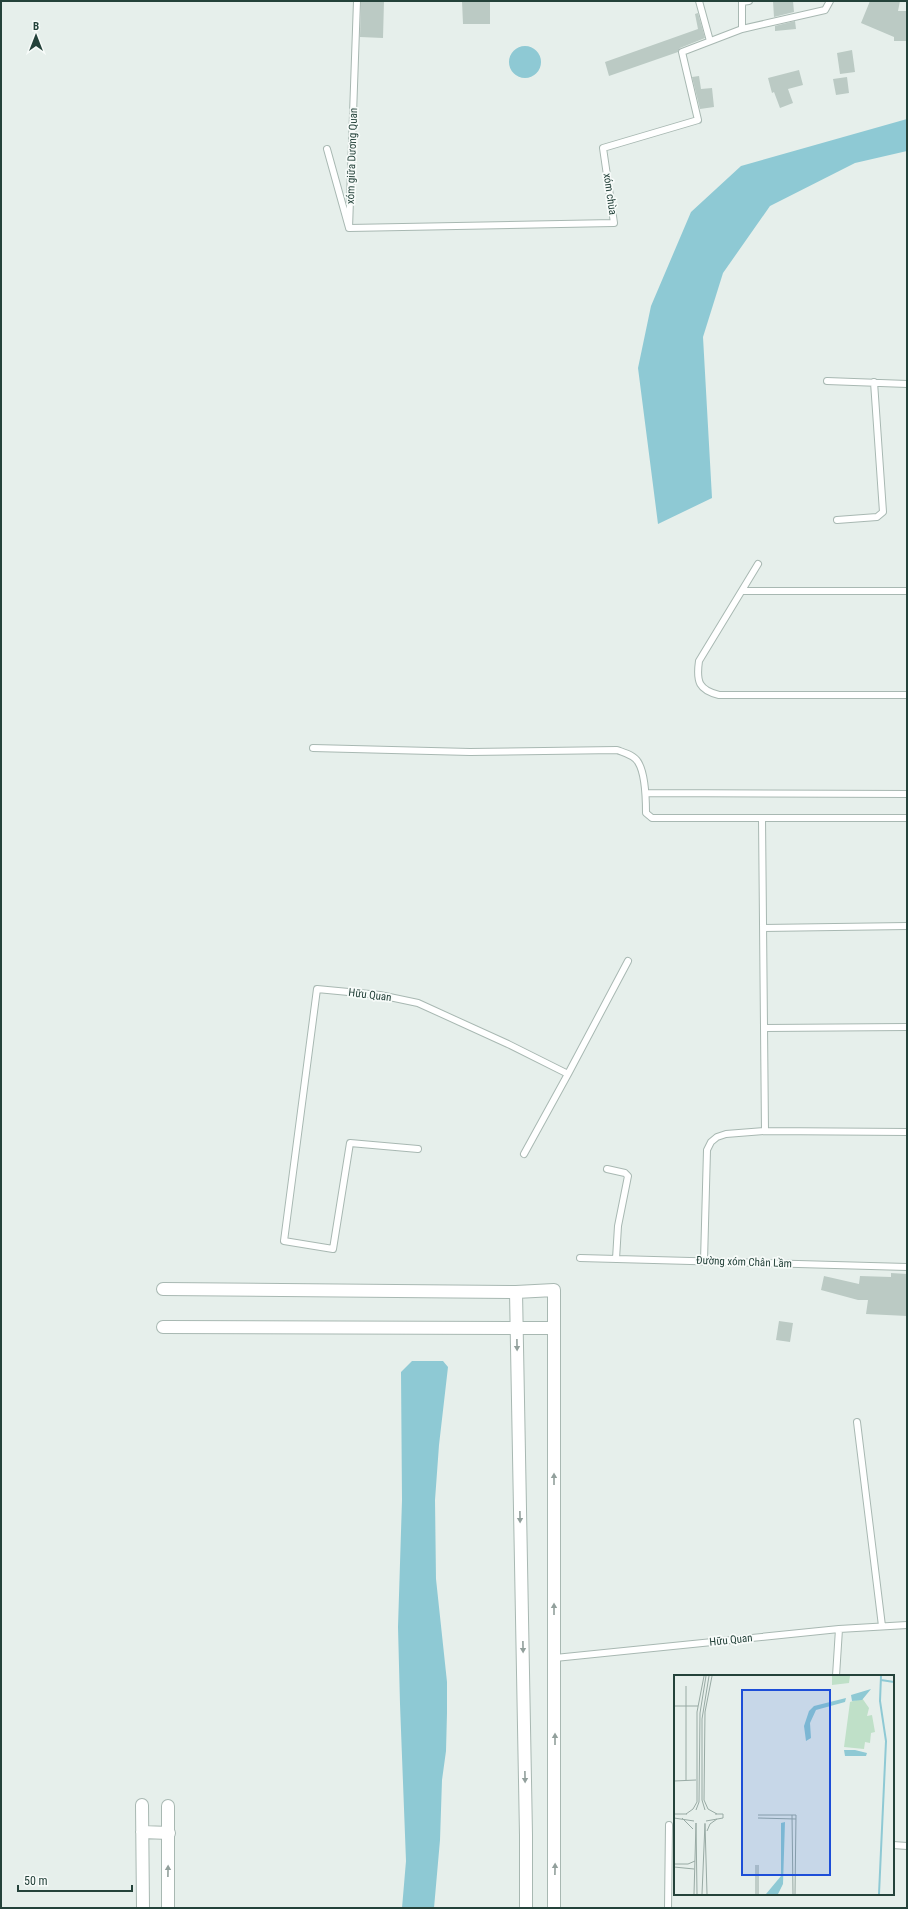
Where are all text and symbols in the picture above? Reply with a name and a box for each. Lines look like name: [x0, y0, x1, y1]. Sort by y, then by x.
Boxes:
north arrow: [16, 16, 56, 56]
text: B: [33, 20, 39, 33]
street label: xóm giữa Dương Quan: [344, 108, 360, 204]
street label: xóm chùa: [601, 172, 619, 216]
street label: Hữu Quan: [348, 986, 392, 1004]
street label: Đường xóm Chân Lầm: [696, 1254, 792, 1270]
one-way arrow: [514, 1339, 520, 1352]
one-way arrow: [551, 1472, 557, 1485]
one-way arrow: [517, 1511, 524, 1523]
one-way arrow: [551, 1602, 557, 1615]
street label: Hữu Quan: [709, 1631, 753, 1649]
one-way arrow: [520, 1641, 526, 1654]
inset map: [674, 1675, 894, 1895]
one-way arrow: [552, 1732, 558, 1745]
one-way arrow: [522, 1771, 528, 1784]
one-way arrow: [552, 1862, 558, 1875]
one-way arrow: [165, 1864, 171, 1877]
scale bar: [18, 1867, 132, 1893]
text: 50 m: [24, 1874, 48, 1888]

